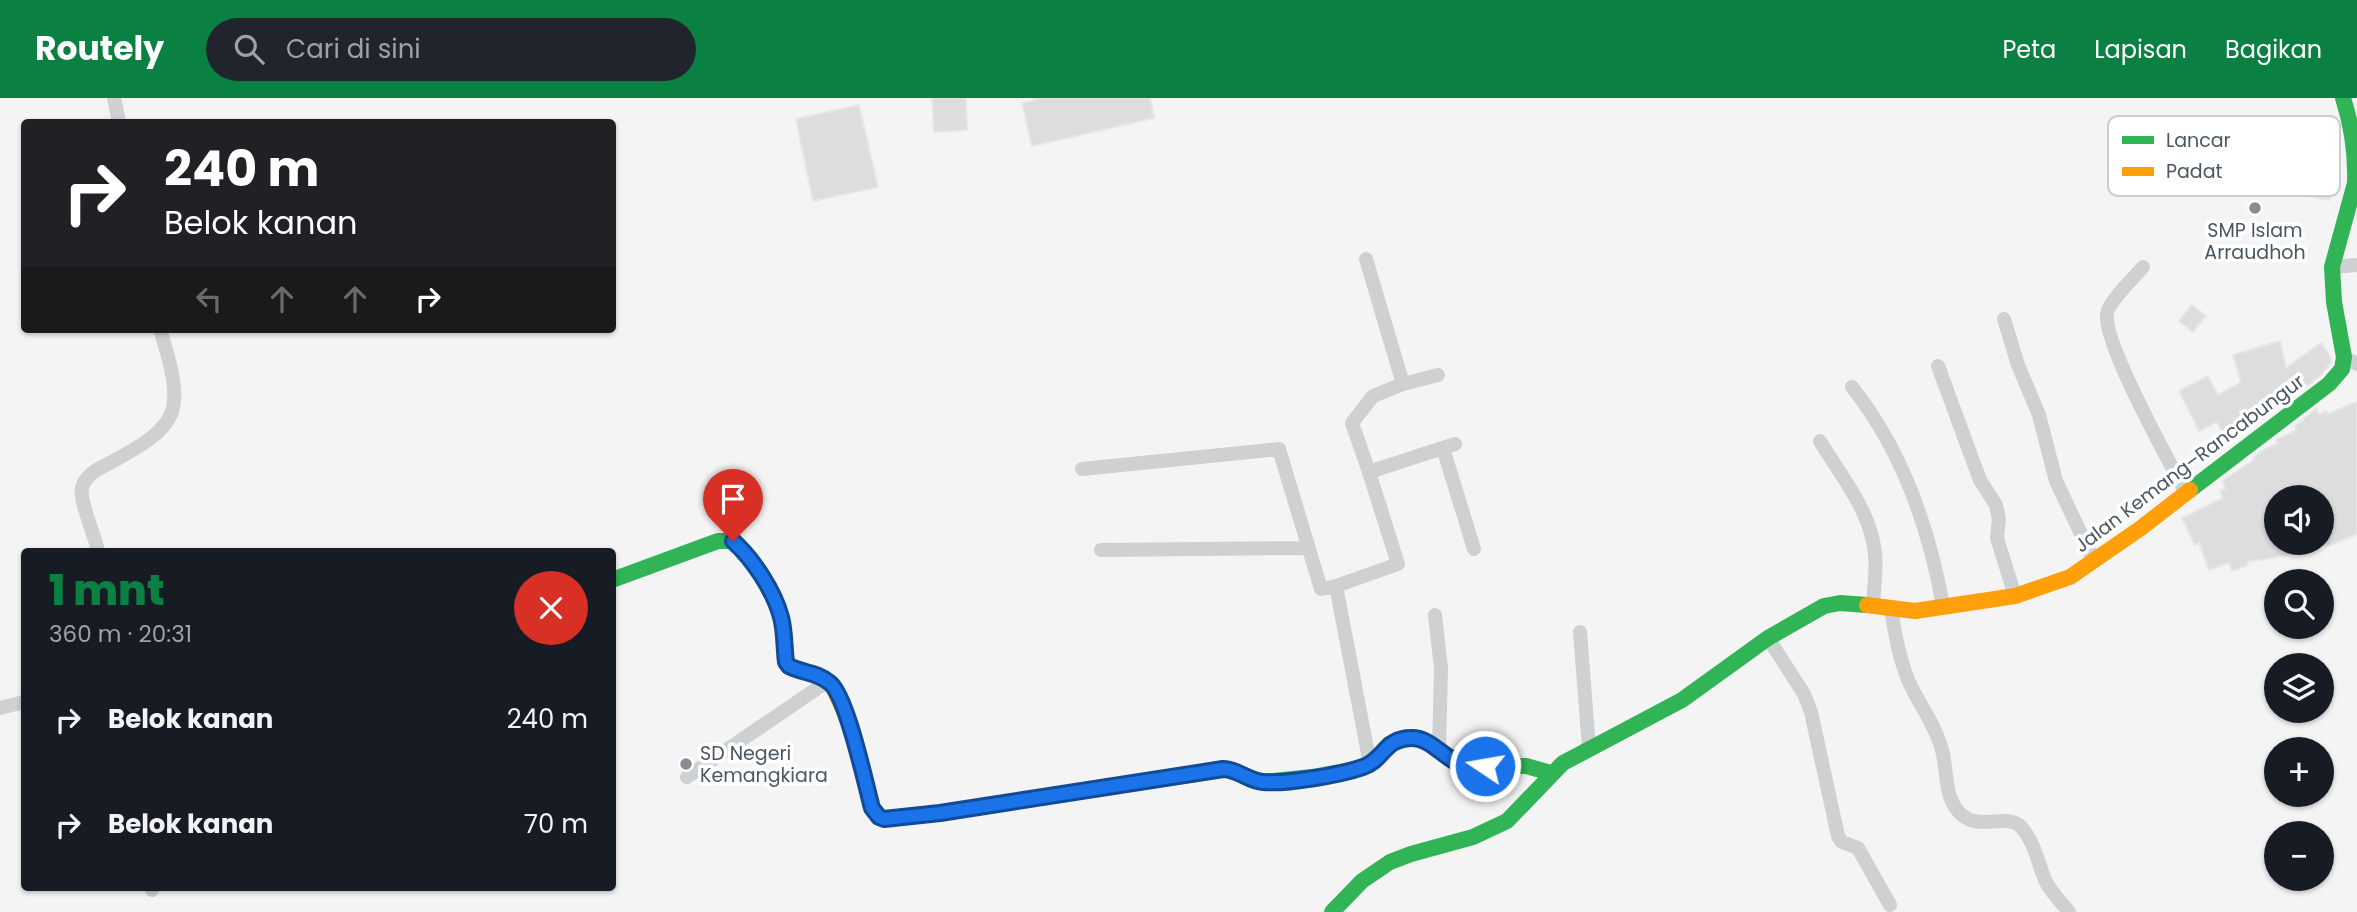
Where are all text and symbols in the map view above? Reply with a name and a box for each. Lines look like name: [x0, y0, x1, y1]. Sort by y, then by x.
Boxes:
search box: [206, 18, 696, 81]
text: Routely: [35, 25, 164, 72]
icon: search: [230, 30, 268, 68]
text: Cari di sini: [286, 31, 421, 67]
text: Peta: [2002, 33, 2056, 66]
text: Lapisan: [2094, 33, 2187, 66]
text: Bagikan: [2225, 33, 2322, 66]
legend: [2108, 116, 2340, 196]
text: Lancar: [2166, 127, 2231, 154]
text: 240 m: [164, 135, 319, 203]
icon: right: [49, 147, 140, 238]
text: Padat: [2166, 158, 2223, 185]
text: Belok kanan: [164, 200, 358, 245]
marker: SMP Islam Arraudhoh: [2247, 200, 2263, 216]
place label: SMP Islam Arraudhoh: [2204, 217, 2306, 266]
icon: left: [190, 280, 228, 318]
icon: ahead: [263, 280, 301, 318]
icon: ahead: [336, 280, 374, 318]
icon: right: [409, 280, 447, 318]
street label: Jalan Kemang–Rancabungur: [2069, 368, 2310, 559]
pin: [703, 469, 763, 541]
icon: arrive: [714, 480, 752, 518]
map controls: [2264, 485, 2334, 891]
button: sound: [2264, 485, 2334, 555]
text: 1 mnt: [49, 561, 165, 620]
button: search: [2264, 569, 2334, 639]
button: close: [514, 571, 588, 645]
text: 360 m · 20:31: [49, 618, 192, 650]
button: layers: [2264, 653, 2334, 723]
icon: right: [49, 701, 87, 739]
text: Belok kanan: [108, 701, 273, 737]
text: 240 m: [507, 701, 588, 737]
position arrow: [1448, 729, 1522, 803]
button: +: [2264, 737, 2334, 807]
place label: SD Negeri Kemangkiara: [700, 740, 828, 789]
marker: SD Negeri Kemangkiara: [678, 756, 694, 772]
icon: right: [49, 806, 87, 844]
text: Belok kanan: [108, 806, 273, 842]
text: 70 m: [524, 806, 588, 842]
button: −: [2264, 821, 2334, 891]

